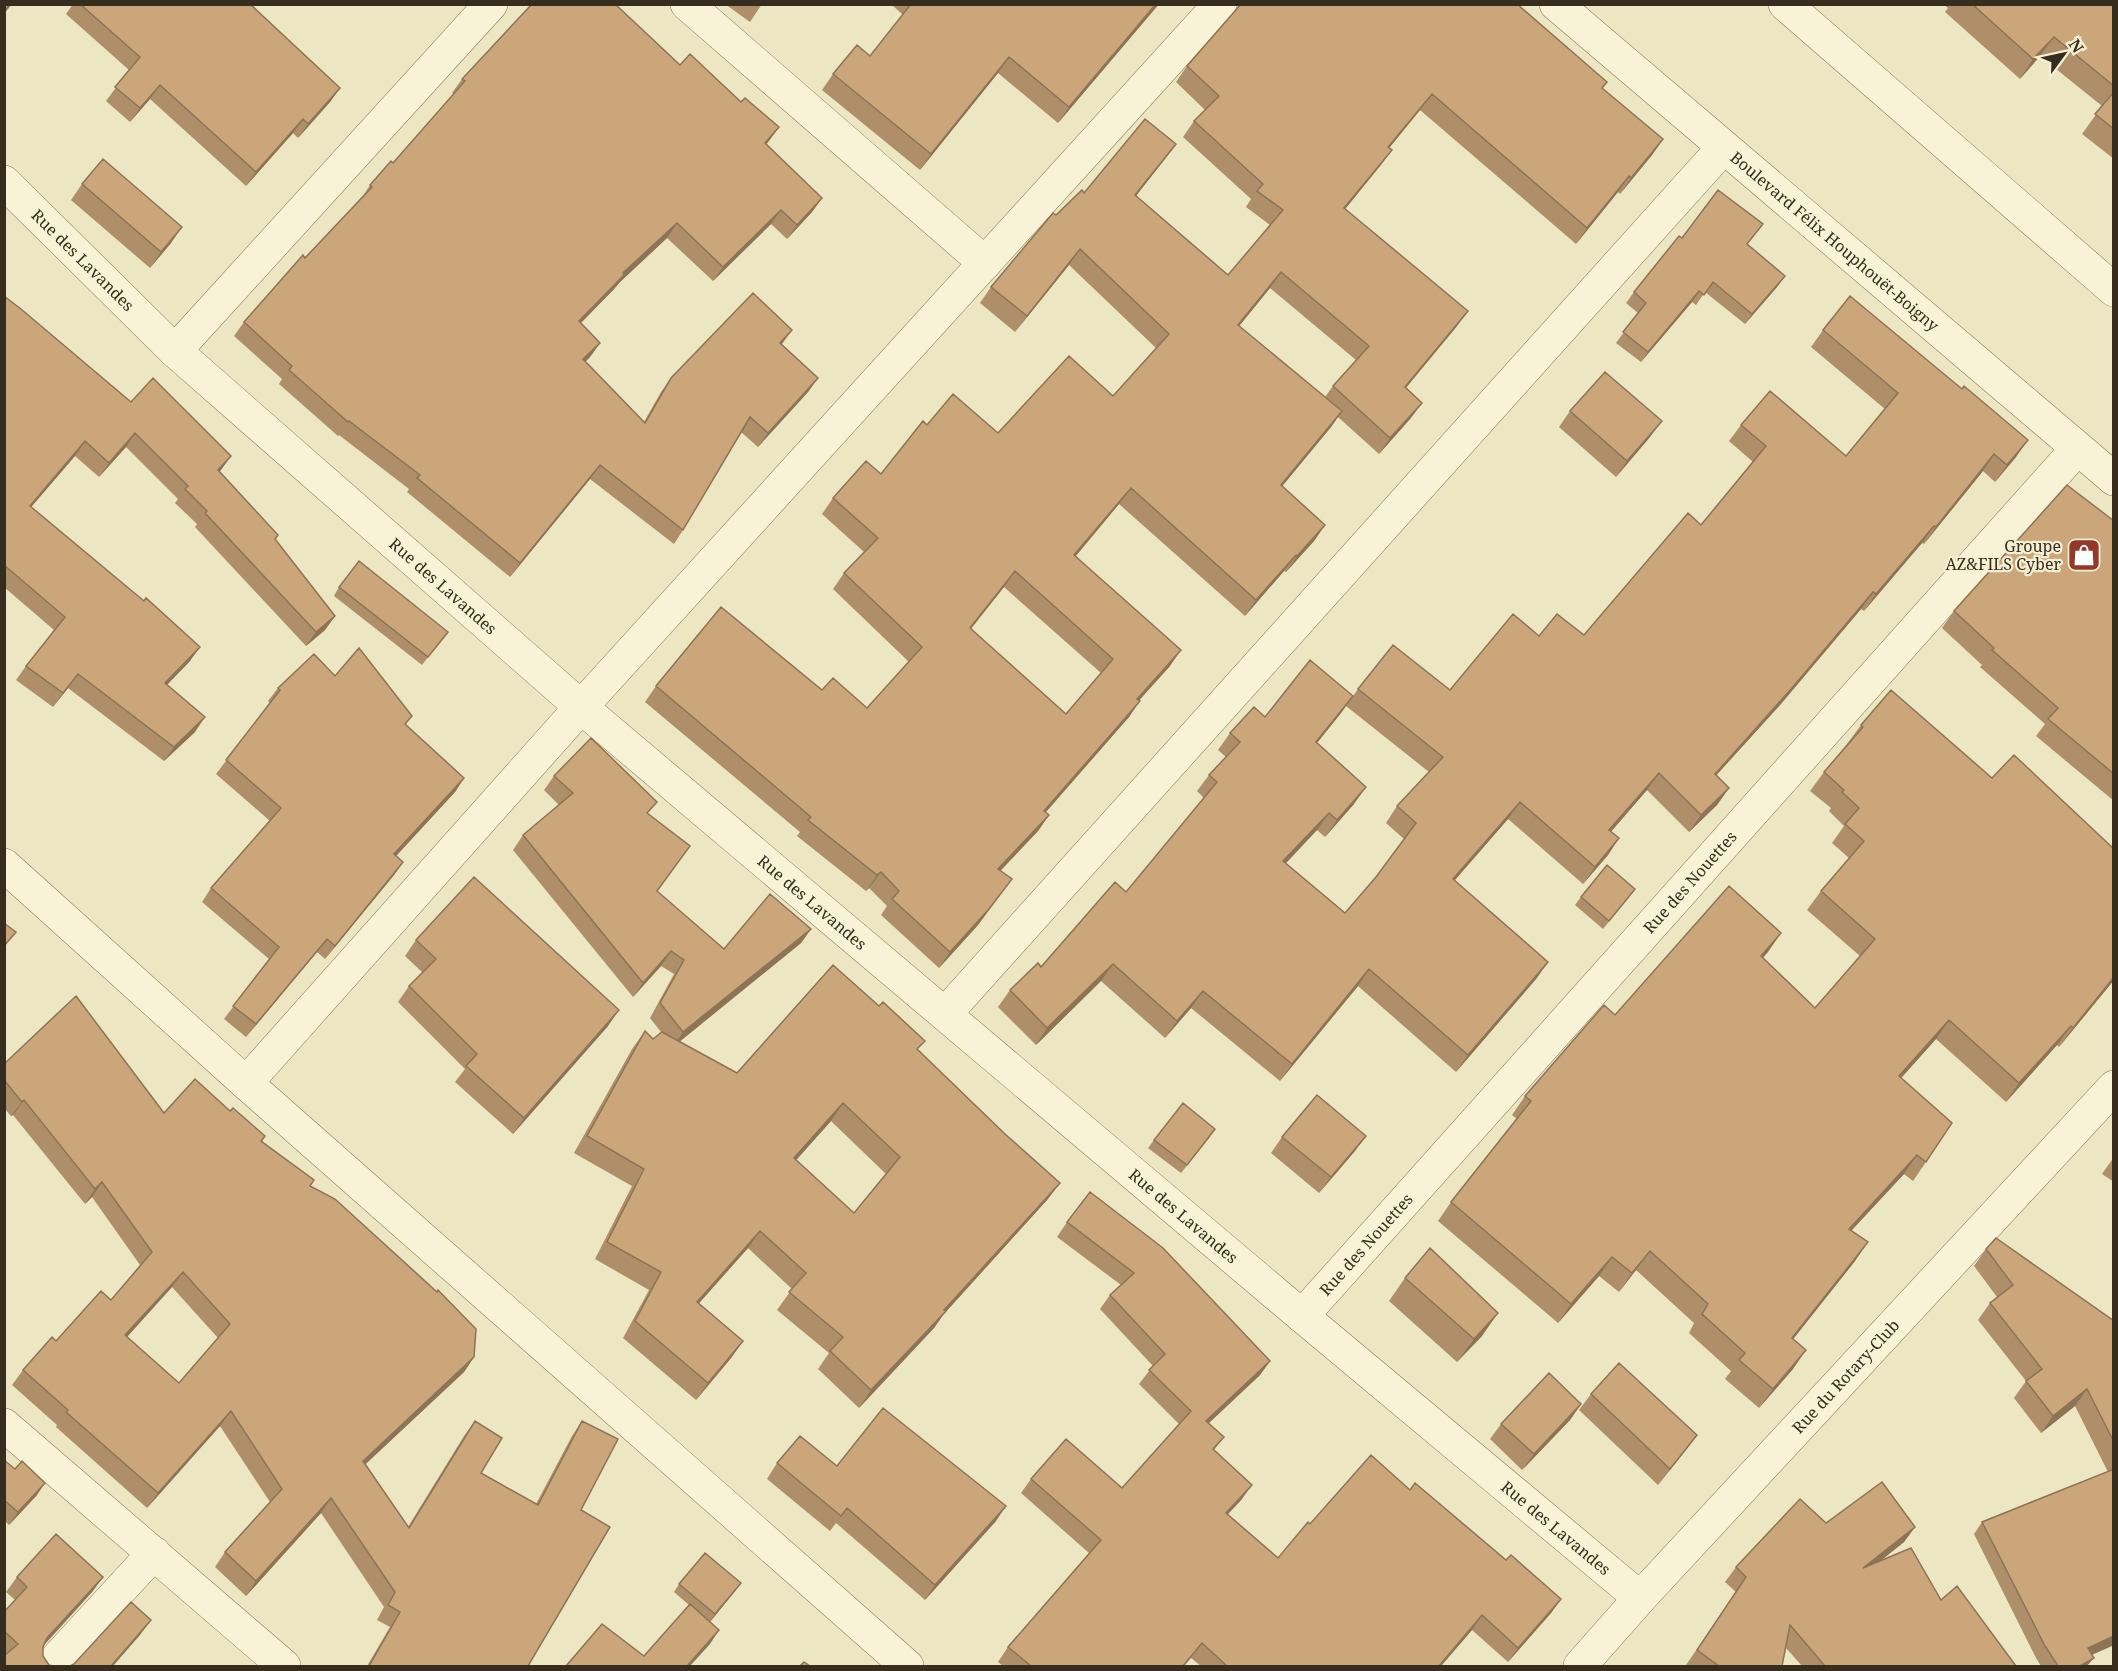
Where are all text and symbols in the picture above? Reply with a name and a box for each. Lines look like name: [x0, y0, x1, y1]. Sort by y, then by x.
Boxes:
north arrow: [2034, 24, 2094, 84]
text: N: [2064, 35, 2089, 57]
street label: Boulevard Félix Houphouët-Boigny: [1726, 146, 1944, 337]
street label: Rue des Lavandes: [27, 204, 139, 316]
street label: Rue des Lavandes: [385, 533, 502, 639]
place label: Groupe AZ&FILS Cyber: [1945, 535, 2061, 575]
shop icon: Groupe AZ&FILS Cyber: [2066, 537, 2102, 573]
street label: Rue des Nouettes: [1638, 826, 1742, 938]
street label: Rue des Lavandes: [753, 850, 871, 955]
street label: Rue des Lavandes: [1124, 1163, 1243, 1268]
street label: Rue des Nouettes: [1314, 1188, 1418, 1300]
street label: Rue du Rotary-Club: [1787, 1315, 1904, 1438]
street label: Rue des Lavandes: [1497, 1476, 1615, 1580]

